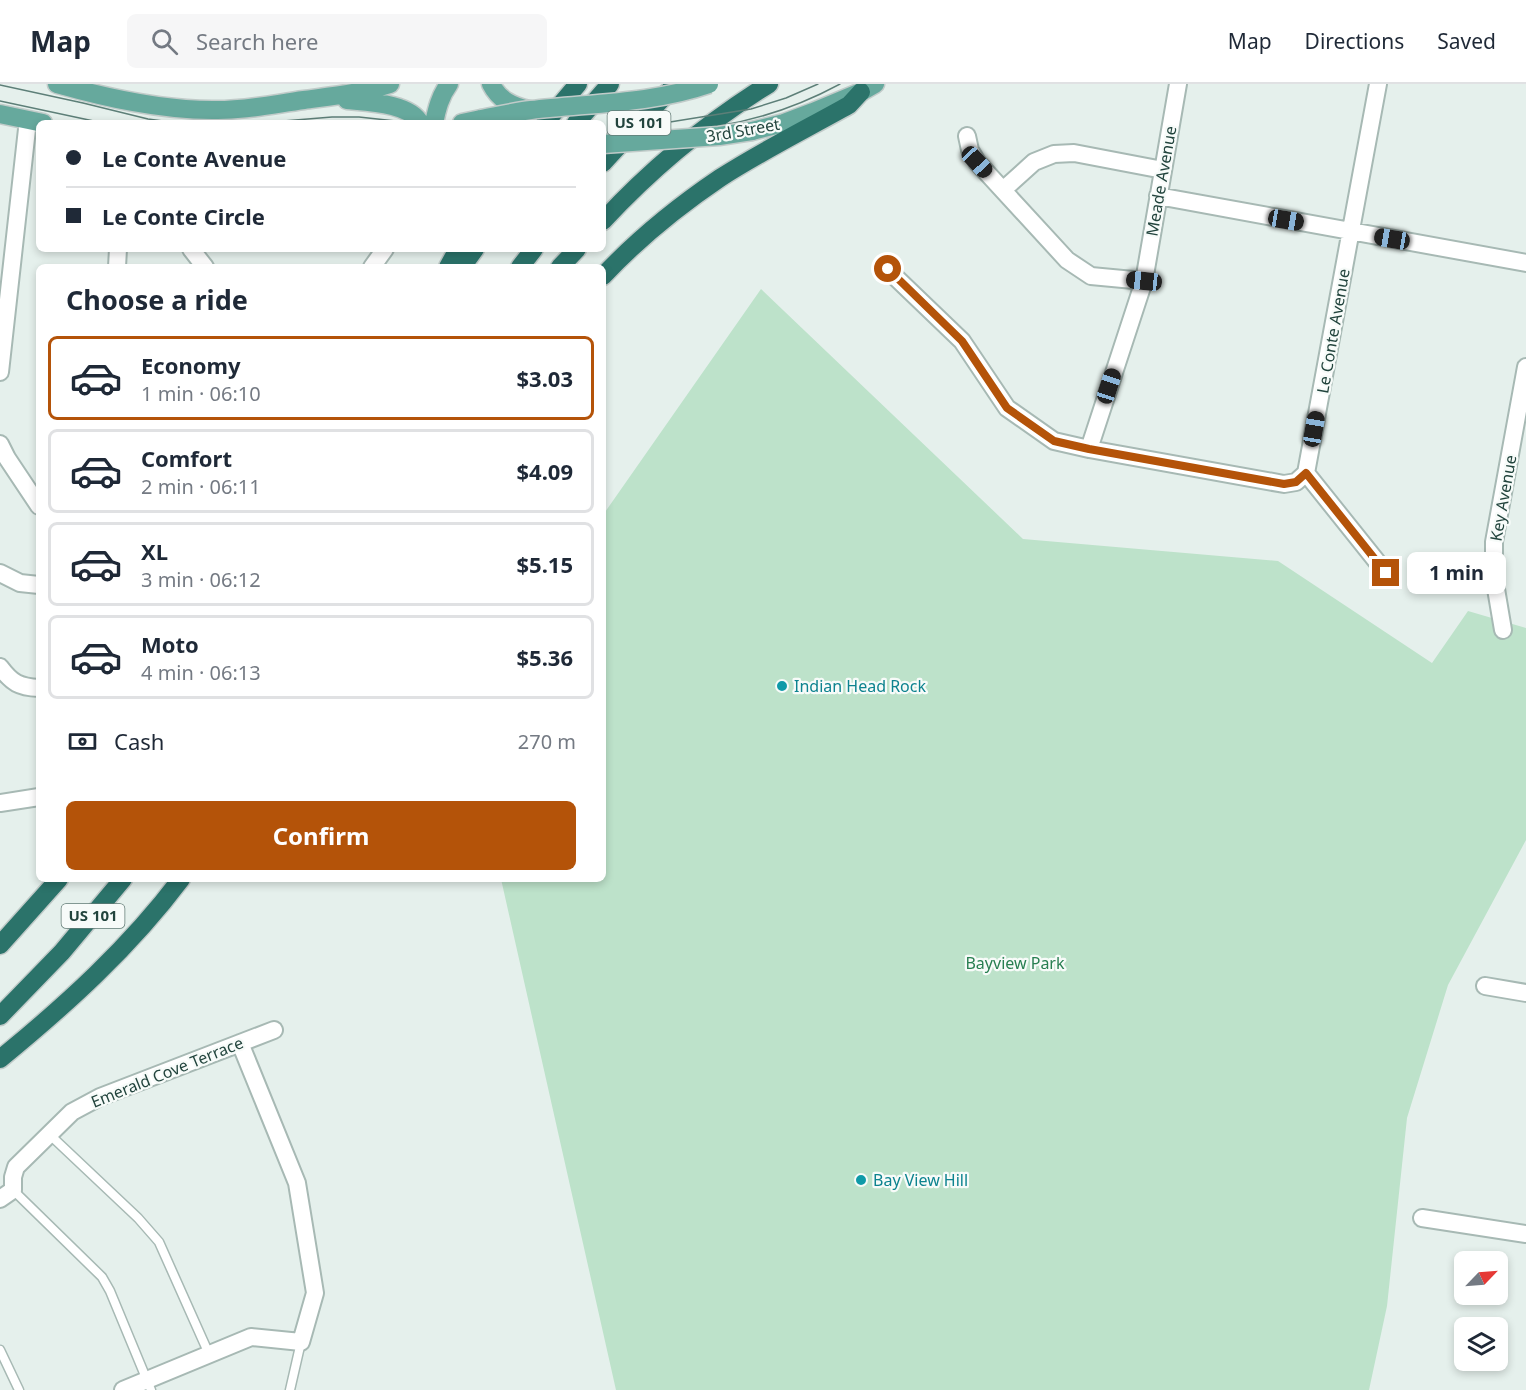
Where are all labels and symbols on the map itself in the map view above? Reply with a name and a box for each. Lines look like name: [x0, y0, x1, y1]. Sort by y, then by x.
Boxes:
road number: US 101: [608, 111, 670, 135]
street label: 3rd Street: [705, 113, 782, 147]
street label: Meade Avenue: [1140, 124, 1182, 238]
car: [958, 143, 996, 181]
car: [1267, 208, 1305, 232]
car: [1373, 227, 1411, 251]
route start: [874, 255, 901, 282]
street label: Le Conte Avenue: [1311, 267, 1355, 395]
car: [1125, 270, 1163, 292]
car: [1095, 366, 1123, 406]
car: [1302, 410, 1326, 448]
street label: Key Avenue: [1485, 453, 1521, 543]
callout: 1 min: [1407, 552, 1506, 594]
route end: [1372, 559, 1399, 586]
place label: Indian Head Rock: [794, 675, 926, 697]
marker: Indian Head Rock: [775, 679, 789, 693]
road number: US 101: [62, 904, 124, 928]
park label: Bayview Park: [965, 952, 1065, 974]
street label: Emerald Cove Terrace: [88, 1031, 246, 1113]
place label: Bay View Hill: [873, 1169, 968, 1191]
marker: Bay View Hill: [854, 1173, 868, 1187]
north arrow: [1454, 1251, 1508, 1305]

